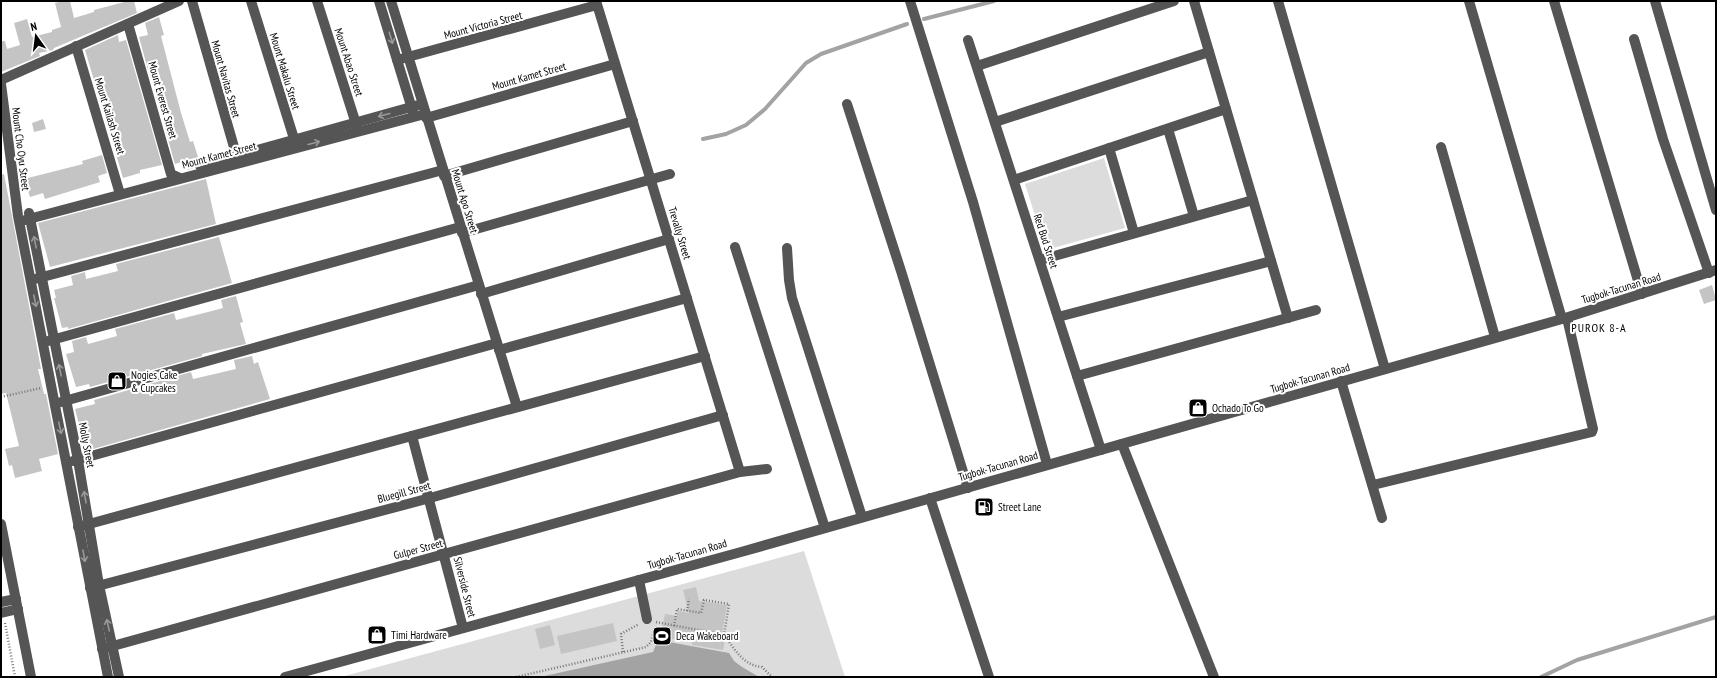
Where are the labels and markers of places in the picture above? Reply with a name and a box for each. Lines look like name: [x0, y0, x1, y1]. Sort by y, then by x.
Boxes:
place label: Nogies Cake & Cupcakes: [131, 368, 178, 395]
shop icon: Nogies Cake & Cupcakes: [106, 370, 128, 392]
shop icon: Ochado To Go: [1187, 397, 1209, 419]
place label: Ochado To Go: [1212, 401, 1264, 415]
fuel station icon: Street Lane: [973, 496, 995, 518]
place label: Street Lane: [998, 500, 1042, 514]
shop icon: Timi Hardware: [366, 624, 388, 646]
sports icon: Deca Wakeboard: [651, 625, 673, 647]
place label: Timi Hardware: [391, 628, 447, 642]
place label: Deca Wakeboard: [676, 629, 739, 643]

